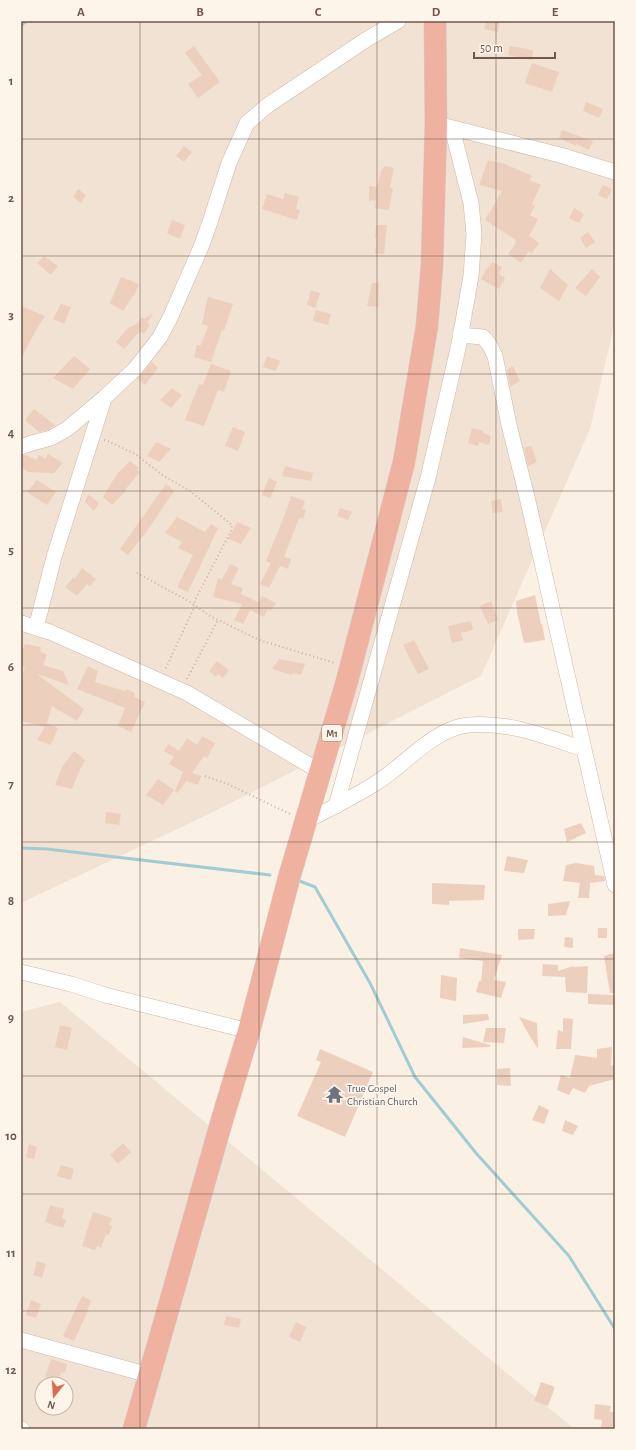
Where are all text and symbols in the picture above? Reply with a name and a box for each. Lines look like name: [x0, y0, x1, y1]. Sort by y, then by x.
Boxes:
text: A: [77, 6, 85, 19]
text: B: [196, 6, 204, 19]
text: C: [315, 6, 322, 19]
text: D: [432, 6, 441, 19]
text: E: [552, 6, 559, 19]
scale bar: [474, 34, 555, 60]
text: 50 m: [480, 42, 503, 54]
text: 1: [9, 75, 13, 88]
text: 2: [8, 192, 14, 205]
text: 3: [8, 309, 14, 322]
text: 4: [8, 427, 15, 440]
text: 5: [8, 544, 14, 557]
text: 6: [8, 661, 14, 674]
road number: M1: [322, 725, 342, 741]
text: 7: [8, 778, 14, 791]
text: 8: [8, 895, 14, 908]
text: 9: [8, 1012, 14, 1025]
place label: True Gospel Christian Church: [347, 1083, 418, 1107]
temple icon: True Gospel Christian Church: [324, 1084, 344, 1104]
text: 10: [5, 1130, 17, 1143]
text: 11: [6, 1247, 16, 1260]
text: 12: [6, 1364, 16, 1377]
north arrow: [34, 1376, 74, 1416]
text: N: [46, 1399, 56, 1411]

